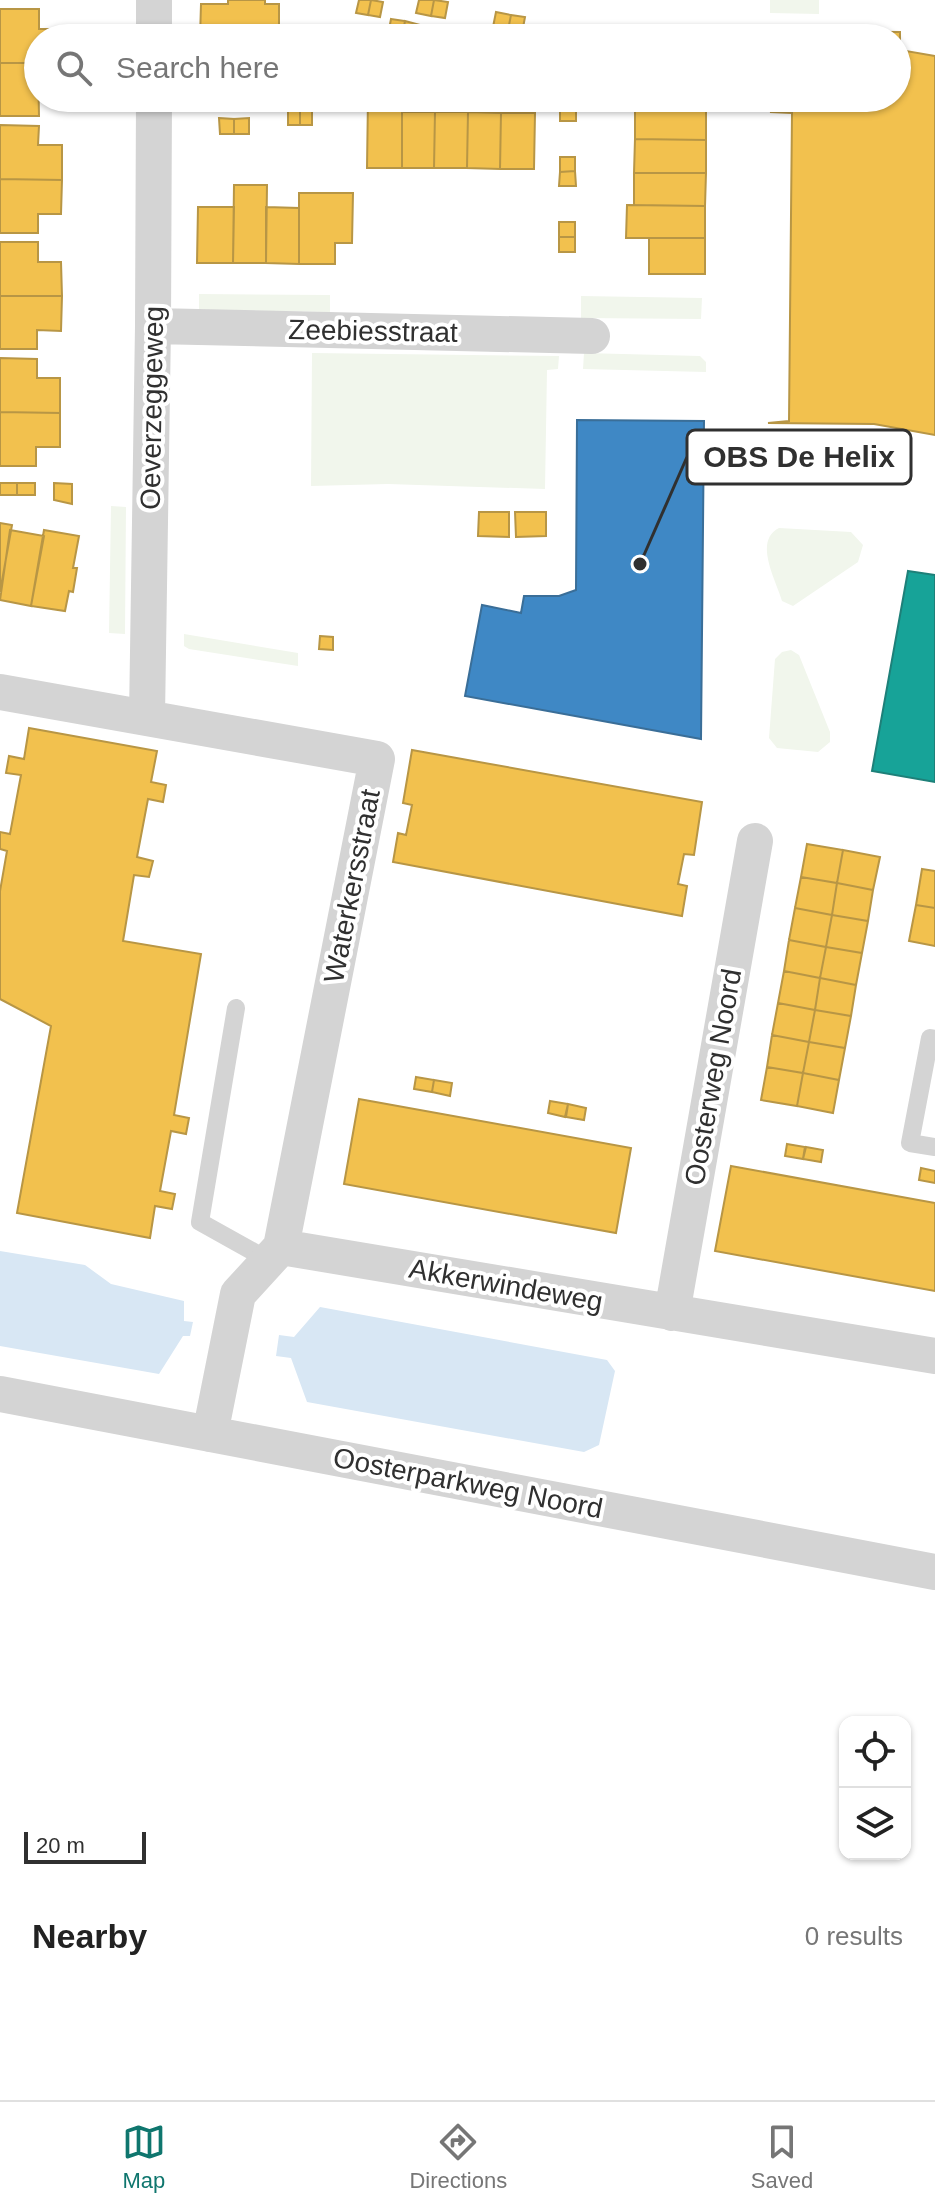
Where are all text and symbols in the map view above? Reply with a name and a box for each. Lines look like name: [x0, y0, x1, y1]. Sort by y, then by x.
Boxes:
search box: [24, 24, 911, 112]
icon: search: [52, 46, 96, 90]
text: Search here: [116, 51, 279, 84]
street label: Oeverzeggeweg: [135, 306, 169, 510]
street label: Zeebiesstraat: [288, 314, 458, 348]
callout: OBS De Helix: [687, 430, 911, 484]
text: OBS De Helix: [703, 440, 895, 473]
street label: Waterkersstraat: [318, 786, 386, 985]
street label: Oosterweg Noord: [679, 966, 747, 1188]
street label: Akkerwindeweg: [407, 1253, 605, 1317]
street label: Oosterparkweg Noord: [331, 1442, 605, 1524]
map controls: [839, 1716, 911, 1860]
button: locate: [839, 1716, 911, 1788]
button: layers: [839, 1788, 911, 1860]
scale bar: [24, 1828, 146, 1864]
text: 20 m: [36, 1833, 85, 1858]
text: Nearby: [32, 1917, 147, 1955]
text: 0 results: [805, 1921, 903, 1951]
tab: Map: [122, 2120, 166, 2194]
tab: Directions: [409, 2120, 507, 2194]
tab: Saved: [751, 2120, 813, 2194]

